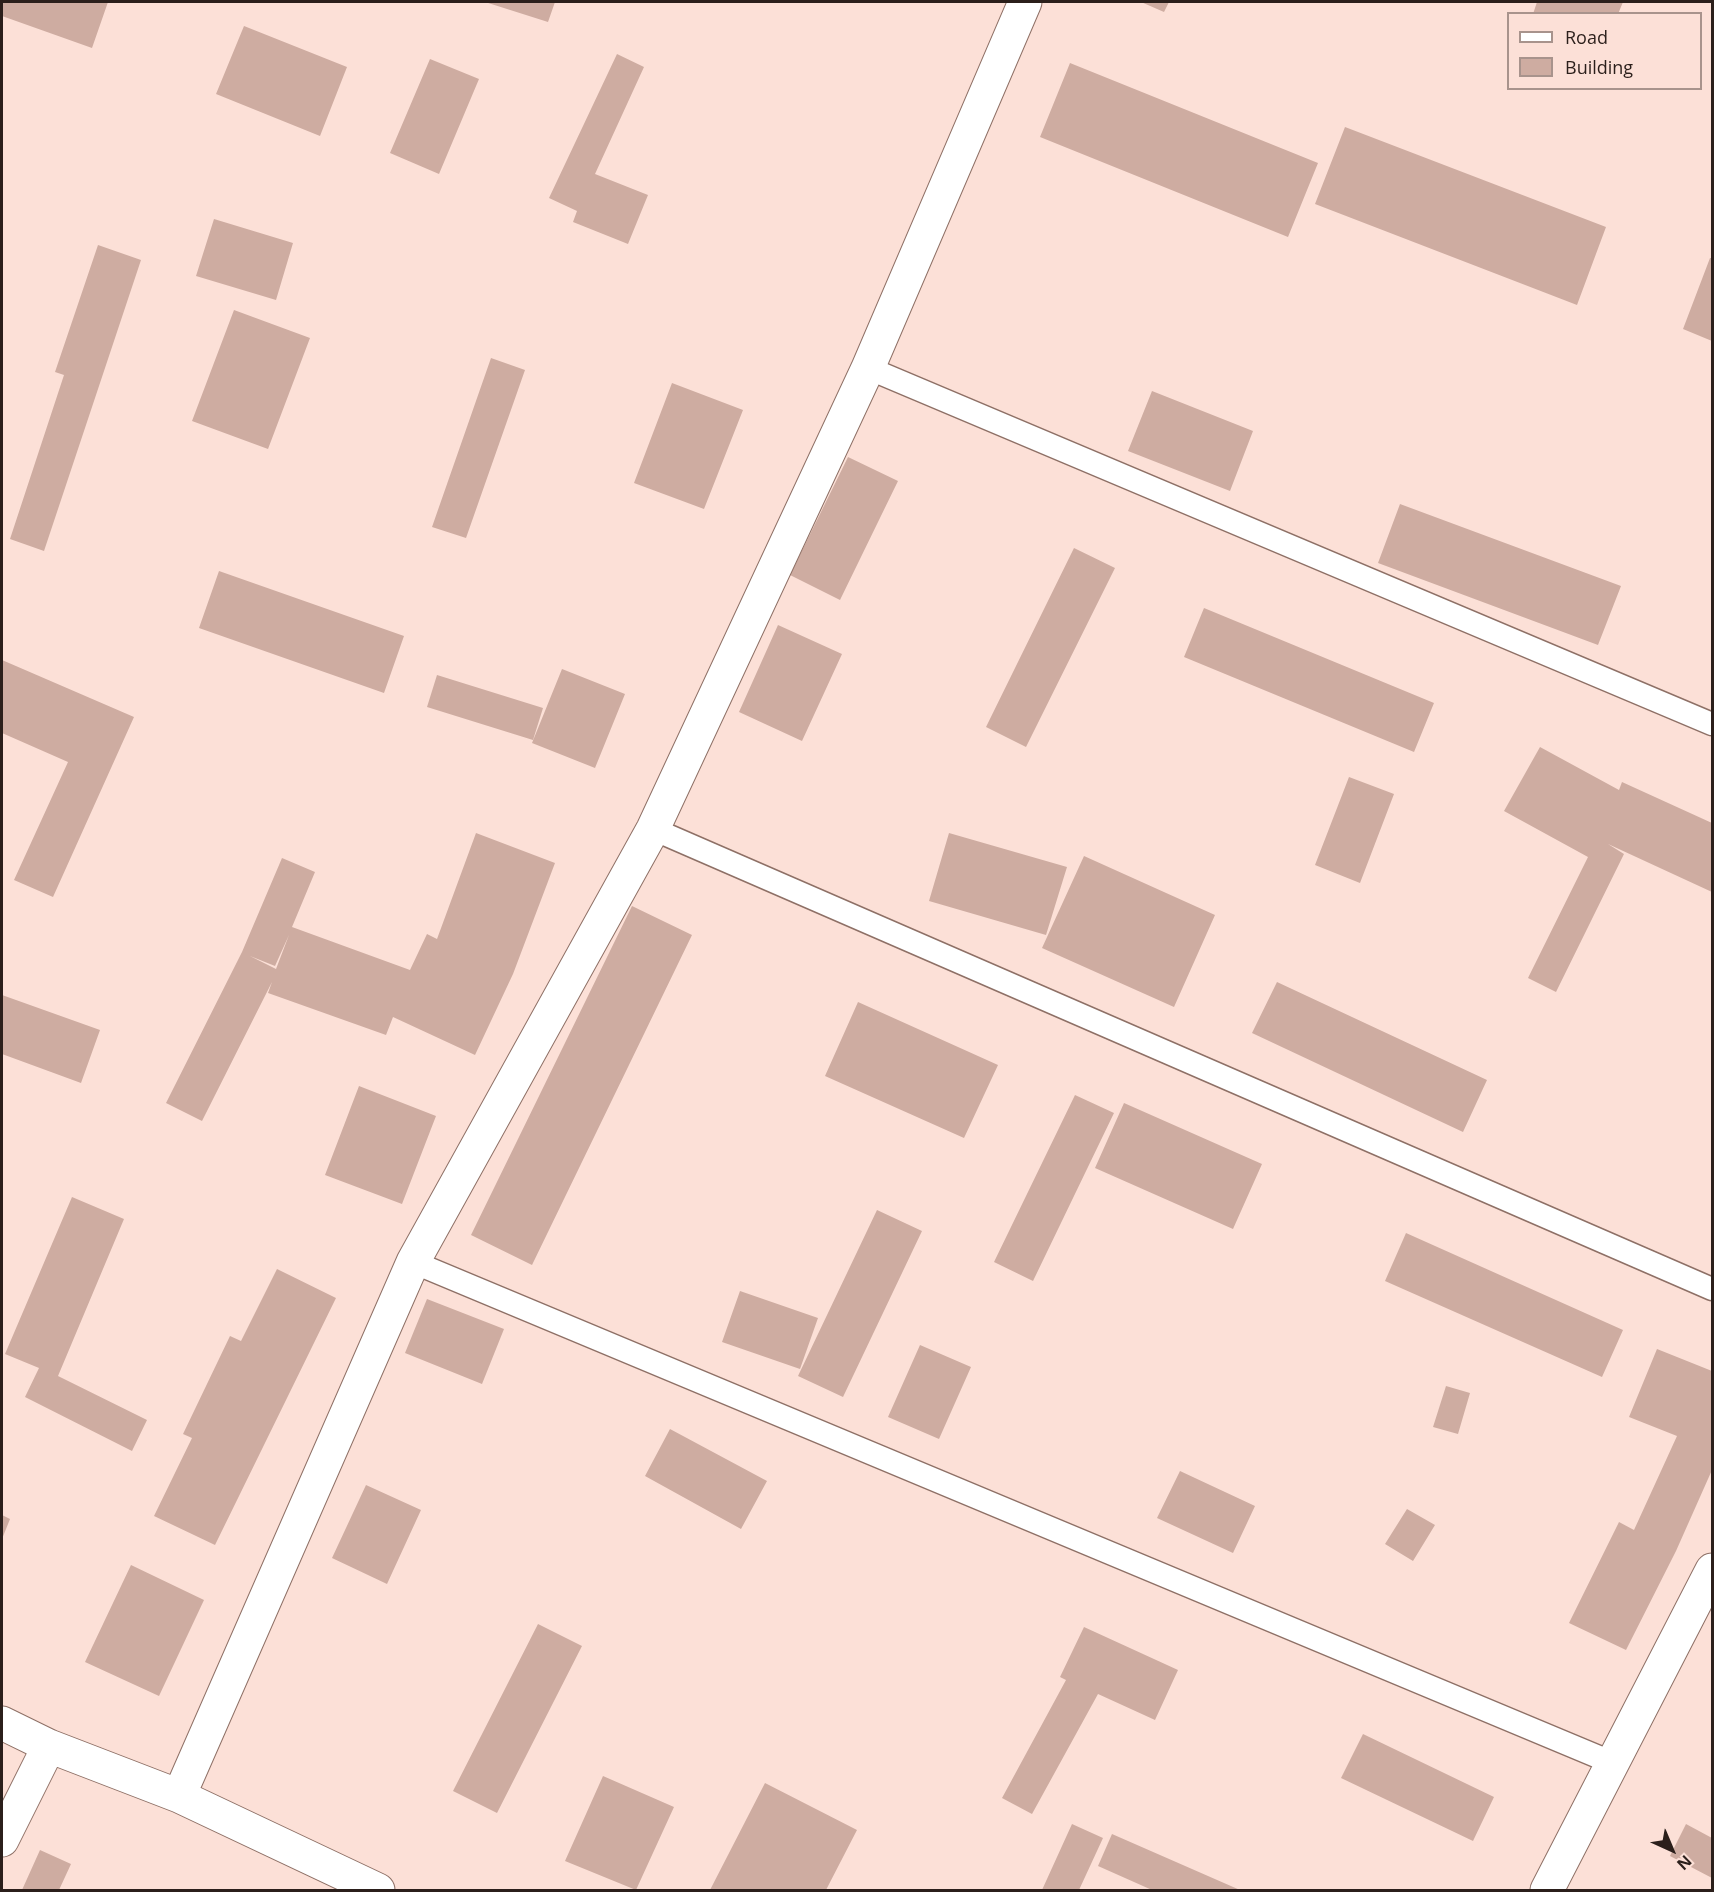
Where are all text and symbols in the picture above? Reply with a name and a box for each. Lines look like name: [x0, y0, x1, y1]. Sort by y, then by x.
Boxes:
legend: [1507, 12, 1702, 90]
text: Road: [1565, 25, 1608, 49]
text: Building: [1565, 55, 1633, 79]
north arrow: [1642, 1820, 1702, 1880]
text: N: [1672, 1851, 1697, 1875]

